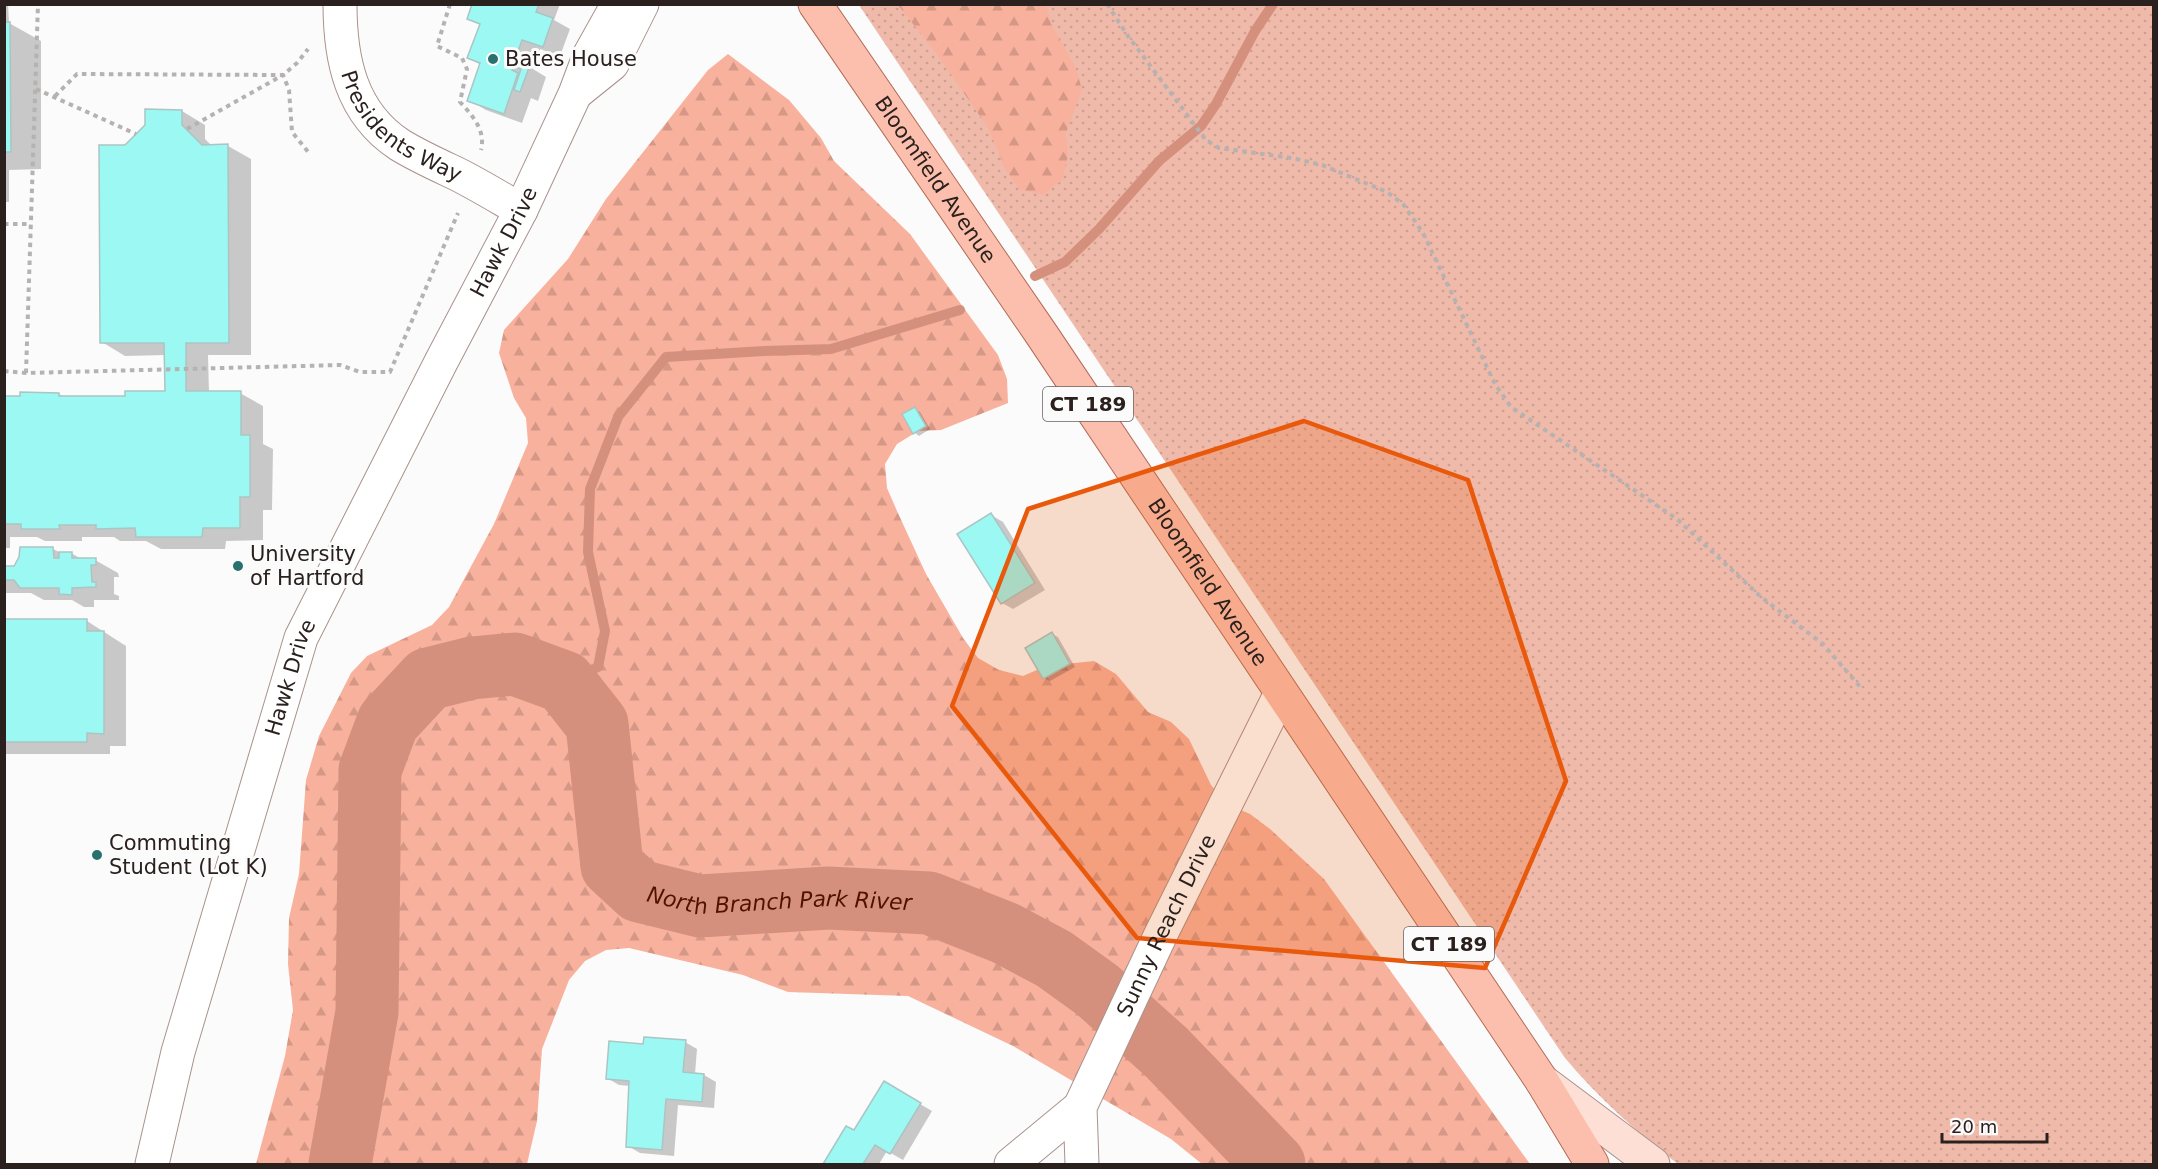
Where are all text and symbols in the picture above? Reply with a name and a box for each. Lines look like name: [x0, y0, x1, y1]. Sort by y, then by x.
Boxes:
place label: Bates House: [505, 47, 637, 71]
marker: Bates House: [486, 52, 500, 66]
street label: Presidents Way: [336, 68, 466, 187]
street label: Bloomfield Avenue: [870, 92, 1001, 267]
street label: Hawk Drive: [465, 183, 542, 301]
road number: CT 189: [1043, 387, 1133, 421]
street label: Bloomfield Avenue: [1143, 494, 1272, 671]
place label: University of Hartford: [250, 542, 364, 590]
marker: University of Hartford: [231, 559, 245, 573]
street label: Hawk Drive: [261, 615, 321, 738]
street label: Sunny Reach Drive: [1112, 830, 1221, 1020]
place label: Commuting Student (Lot K): [109, 831, 268, 879]
marker: Commuting Student (Lot K): [90, 848, 104, 862]
water label: North Branch Park River: [645, 881, 914, 919]
road number: CT 189: [1404, 927, 1494, 961]
scale bar: [1942, 1106, 2047, 1144]
text: 20 m: [1951, 1116, 1997, 1137]

